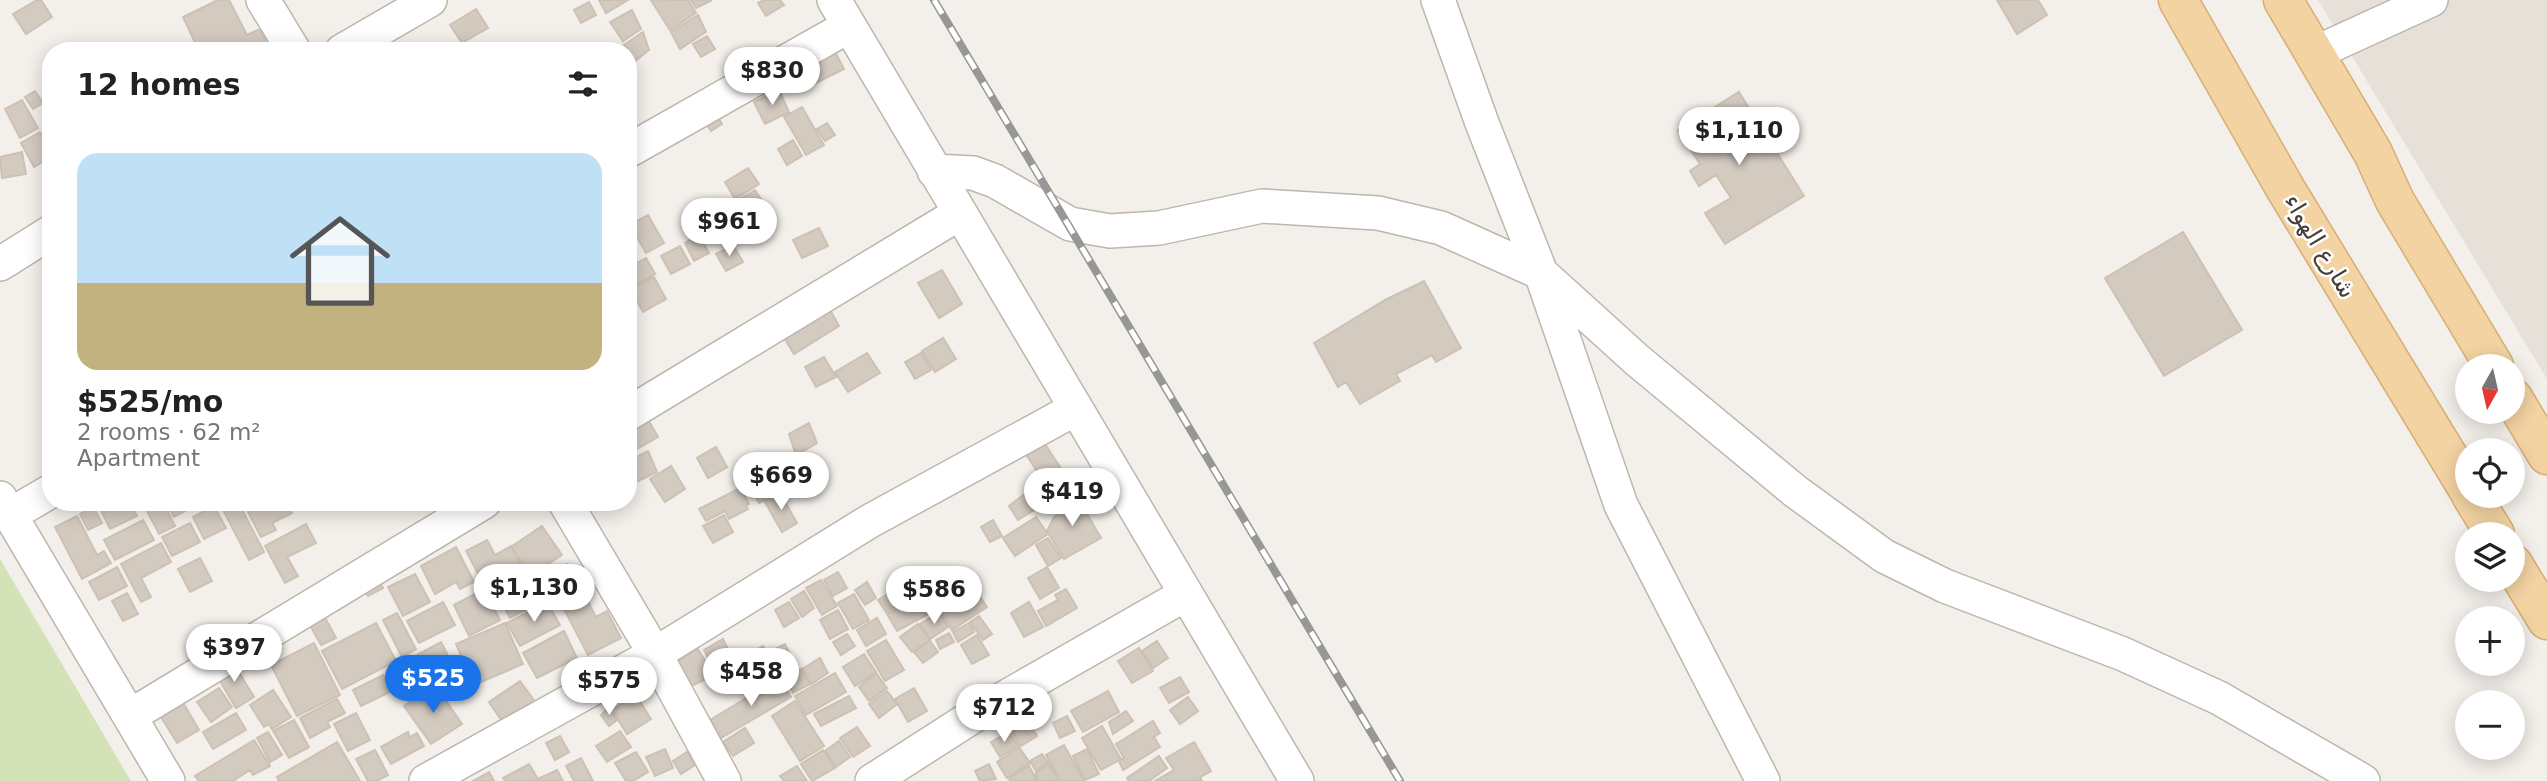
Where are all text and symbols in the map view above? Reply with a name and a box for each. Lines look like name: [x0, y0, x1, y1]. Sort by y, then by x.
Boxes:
pin: $830: [731, 48, 813, 107]
text: $830: [740, 57, 804, 83]
icon: filters: [564, 65, 602, 103]
text: 12 homes: [77, 67, 241, 102]
pin: $1,110: [1682, 108, 1796, 167]
text: $1,110: [1695, 117, 1783, 143]
street label: شارع الهواء: [2278, 189, 2362, 303]
icon: home: [277, 198, 403, 324]
pin: $961: [688, 198, 770, 258]
text: $961: [697, 208, 761, 234]
north arrow: [2455, 354, 2525, 424]
map controls: [2455, 354, 2525, 760]
text: $525/mo: [77, 384, 223, 419]
text: 2 rooms · 62 m²: [77, 419, 261, 445]
button: locate: [2455, 438, 2525, 508]
text: Apartment: [77, 445, 200, 471]
pin: $669: [740, 452, 822, 512]
text: $669: [749, 462, 813, 488]
pin: $419: [1031, 468, 1113, 528]
text: $419: [1040, 478, 1104, 504]
button: layers: [2455, 522, 2525, 592]
pin: $1,130: [477, 564, 591, 624]
pin: $586: [893, 566, 975, 626]
text: $1,130: [490, 574, 578, 600]
text: $586: [902, 576, 966, 602]
button: +: [2455, 606, 2525, 676]
pin: $397: [193, 624, 275, 684]
text: $397: [202, 634, 266, 660]
pin: $458: [710, 648, 792, 708]
pin: $525: [392, 656, 474, 715]
pin: $575: [568, 658, 650, 717]
text: $458: [719, 658, 783, 684]
text: $525: [401, 665, 465, 691]
text: $575: [577, 667, 641, 693]
pin: $712: [963, 684, 1045, 744]
button: −: [2455, 690, 2525, 760]
text: $712: [972, 694, 1036, 720]

